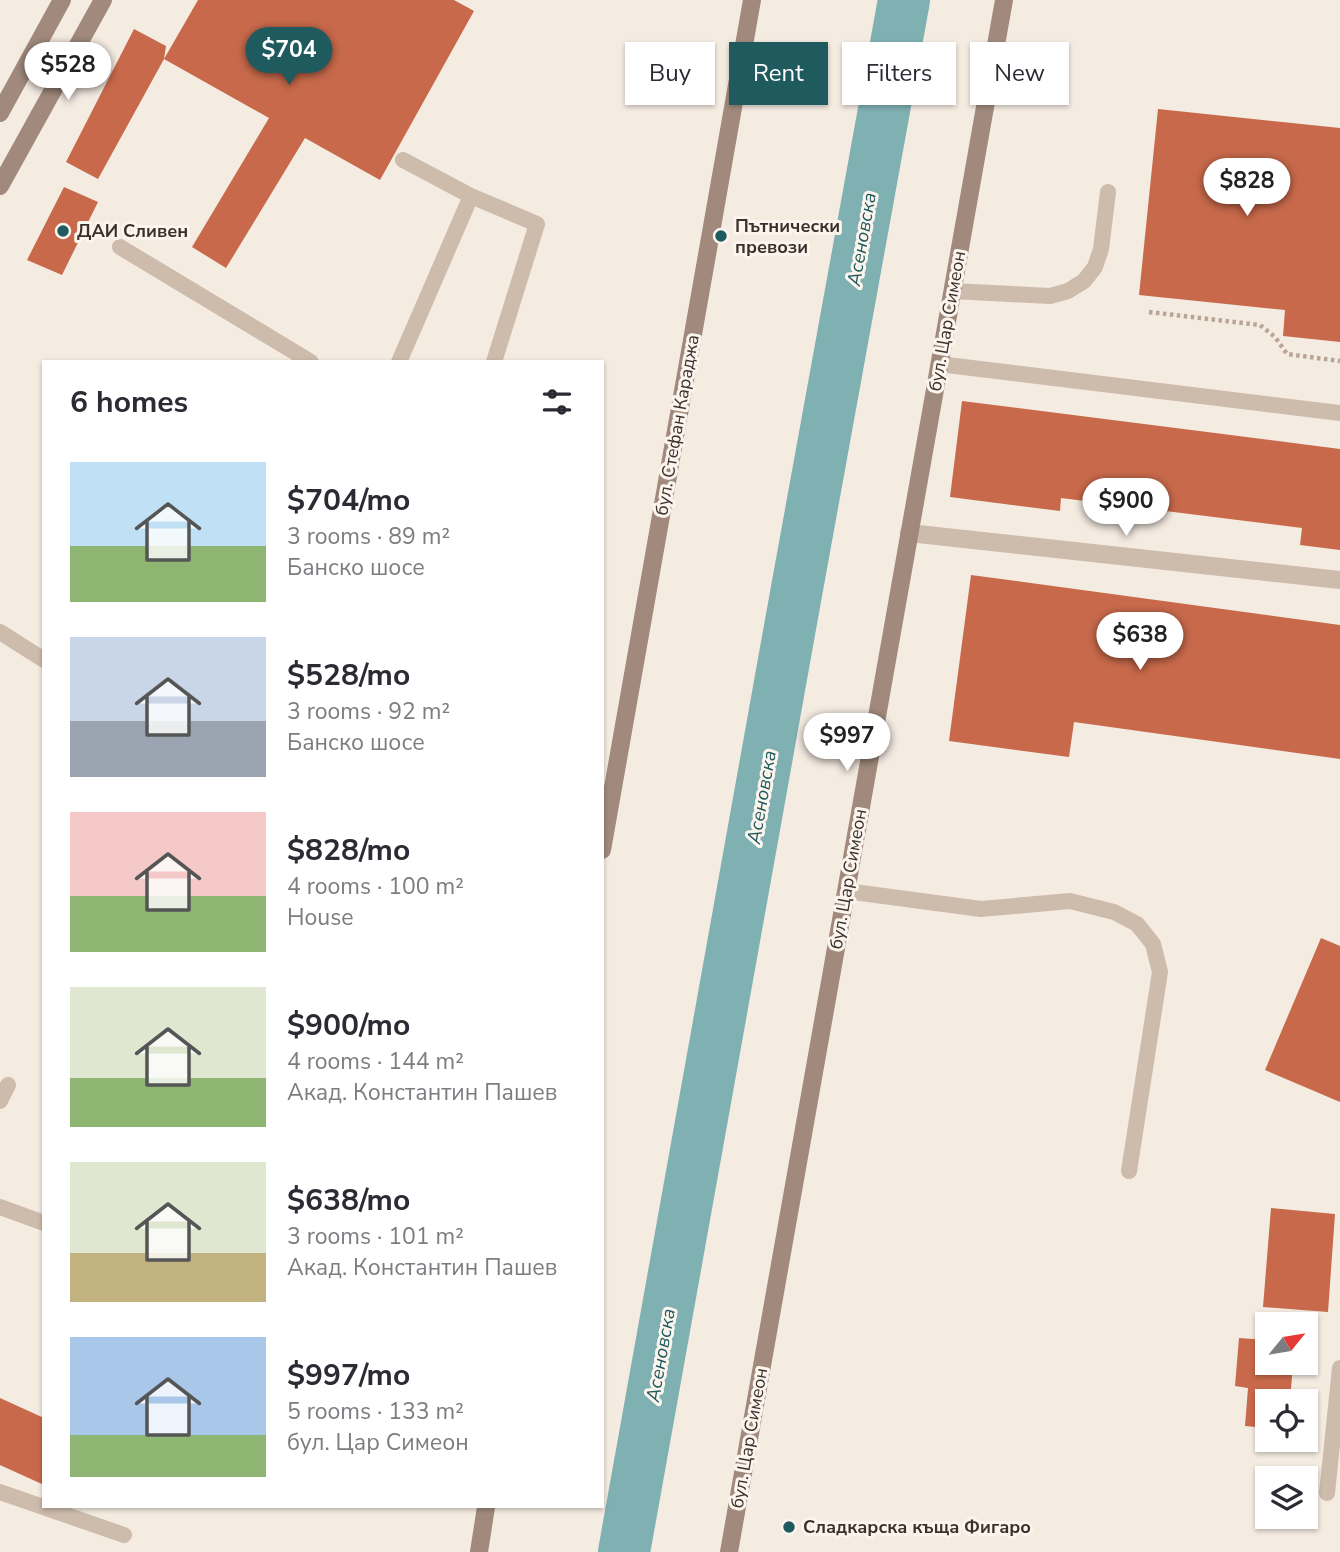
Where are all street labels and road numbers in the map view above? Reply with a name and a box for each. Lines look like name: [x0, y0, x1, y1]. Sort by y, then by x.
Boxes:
street label: бул. Цар Симеон: [923, 249, 971, 393]
street label: бул. Стефан Караджа: [649, 333, 705, 517]
street label: бул. Цар Симеон: [824, 807, 872, 951]
street label: бул. Цар Симеон: [725, 1366, 773, 1510]

